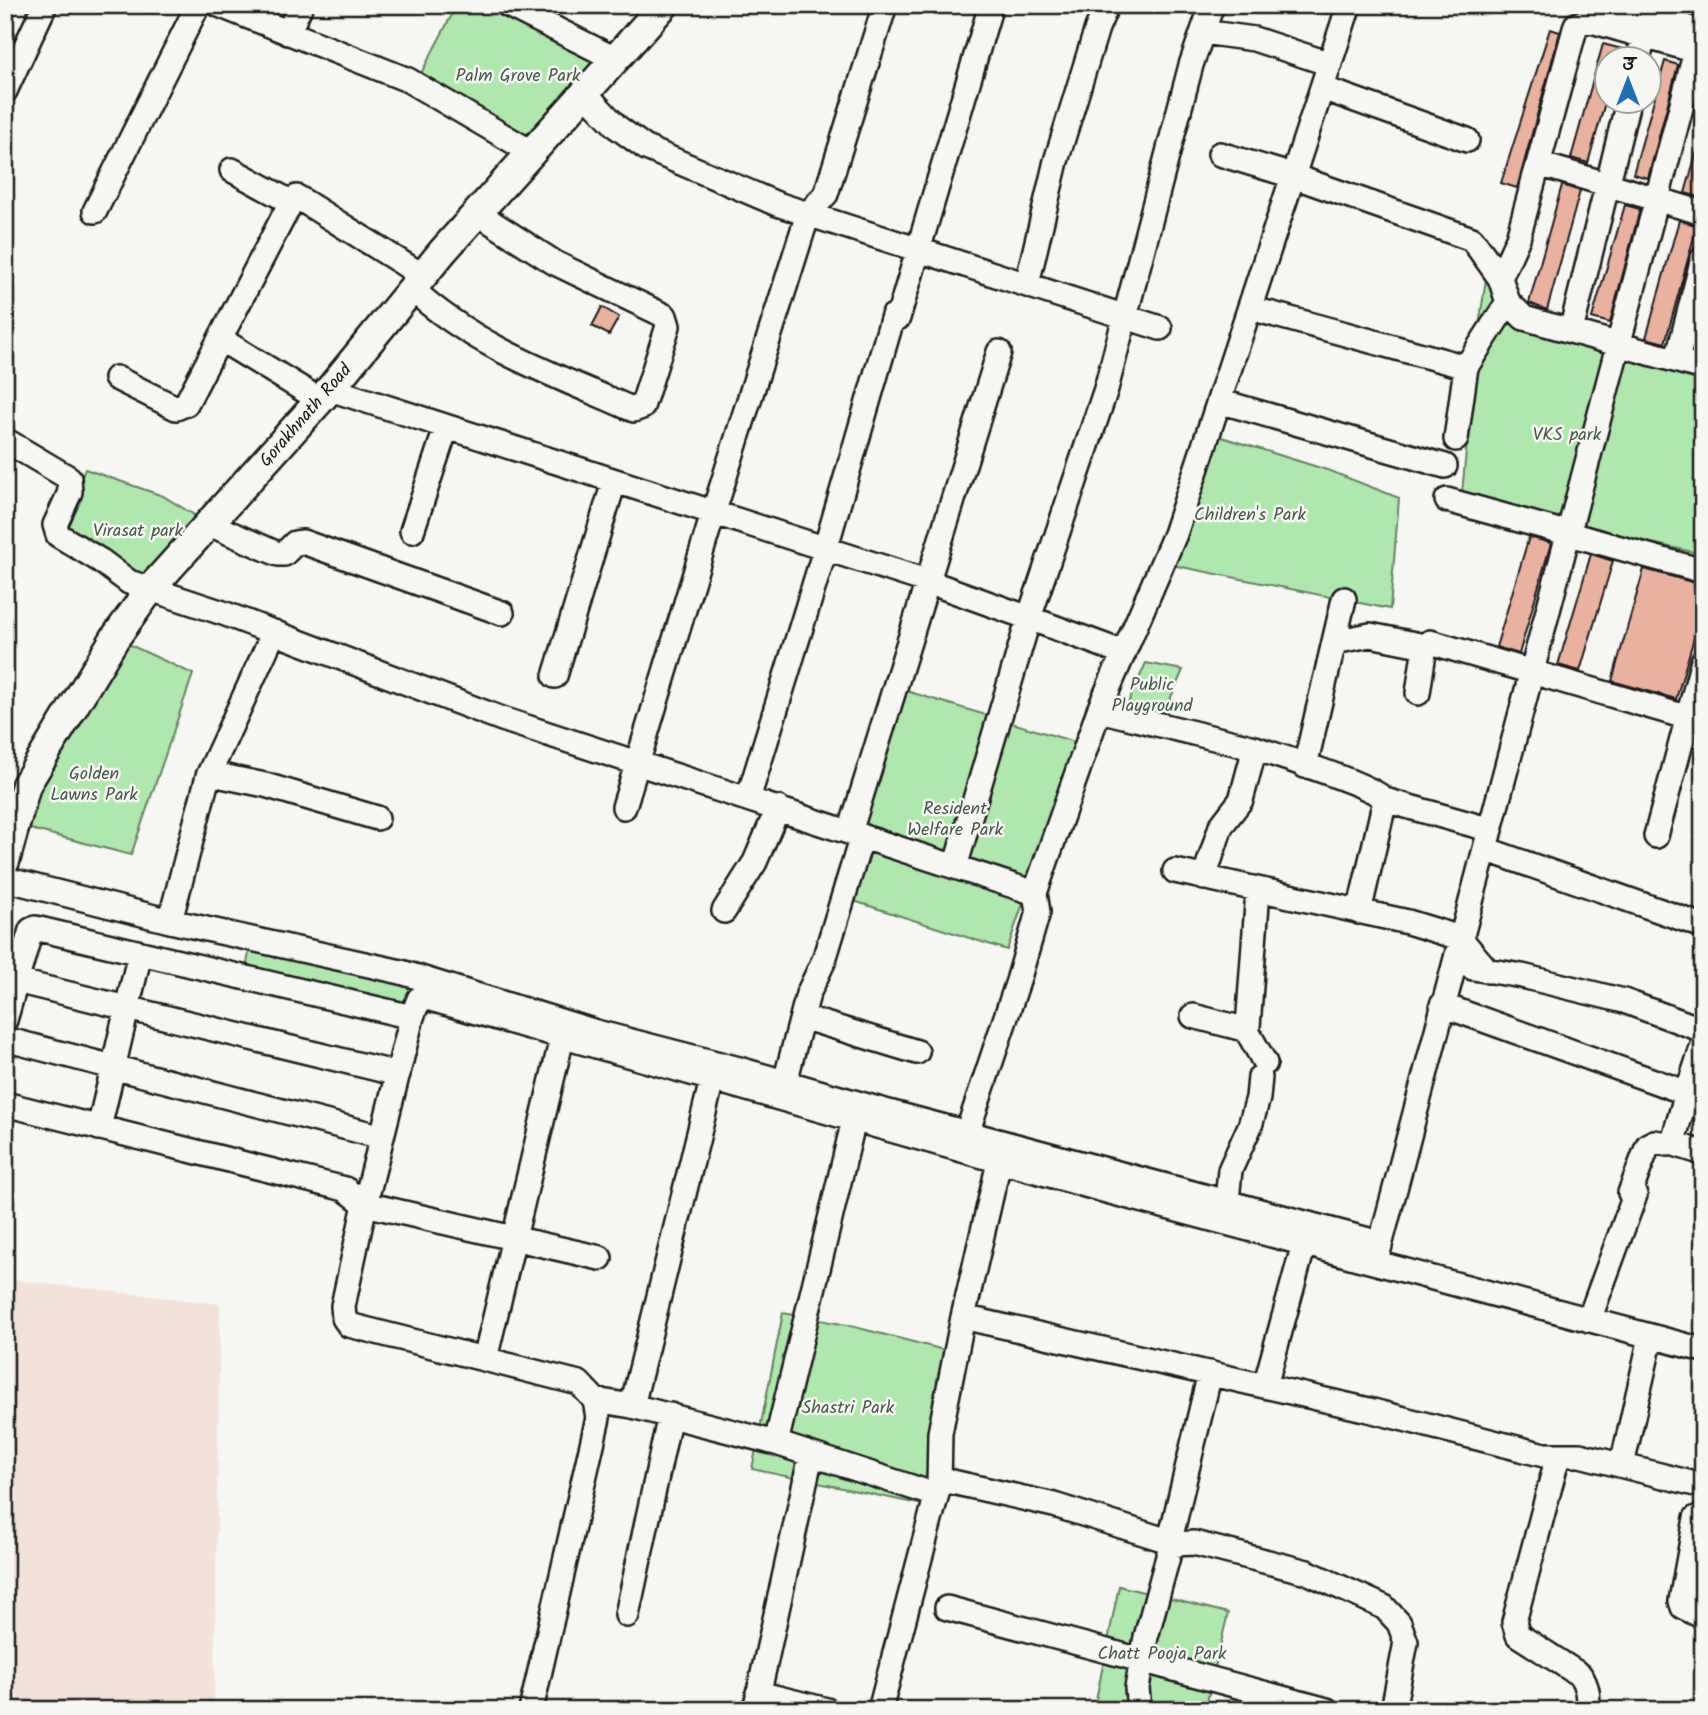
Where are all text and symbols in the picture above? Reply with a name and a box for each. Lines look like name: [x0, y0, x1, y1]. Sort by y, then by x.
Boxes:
north arrow: [1592, 46, 1662, 116]
text: उ: [1622, 50, 1638, 80]
park label: Palm Grove Park: [456, 62, 581, 91]
street label: Gorakhnath Road: [253, 357, 360, 474]
park label: VKS park: [1533, 421, 1602, 450]
park label: Children's Park: [1194, 501, 1306, 530]
park label: Virasat park: [93, 517, 184, 546]
park label: Public Playground: [1112, 671, 1193, 721]
park label: Golden Lawns Park: [50, 760, 138, 810]
park label: Resident Welfare Park: [907, 795, 1003, 845]
park label: Shastri Park: [802, 1394, 895, 1423]
park label: Chatt Pooja Park: [1098, 1640, 1227, 1669]

